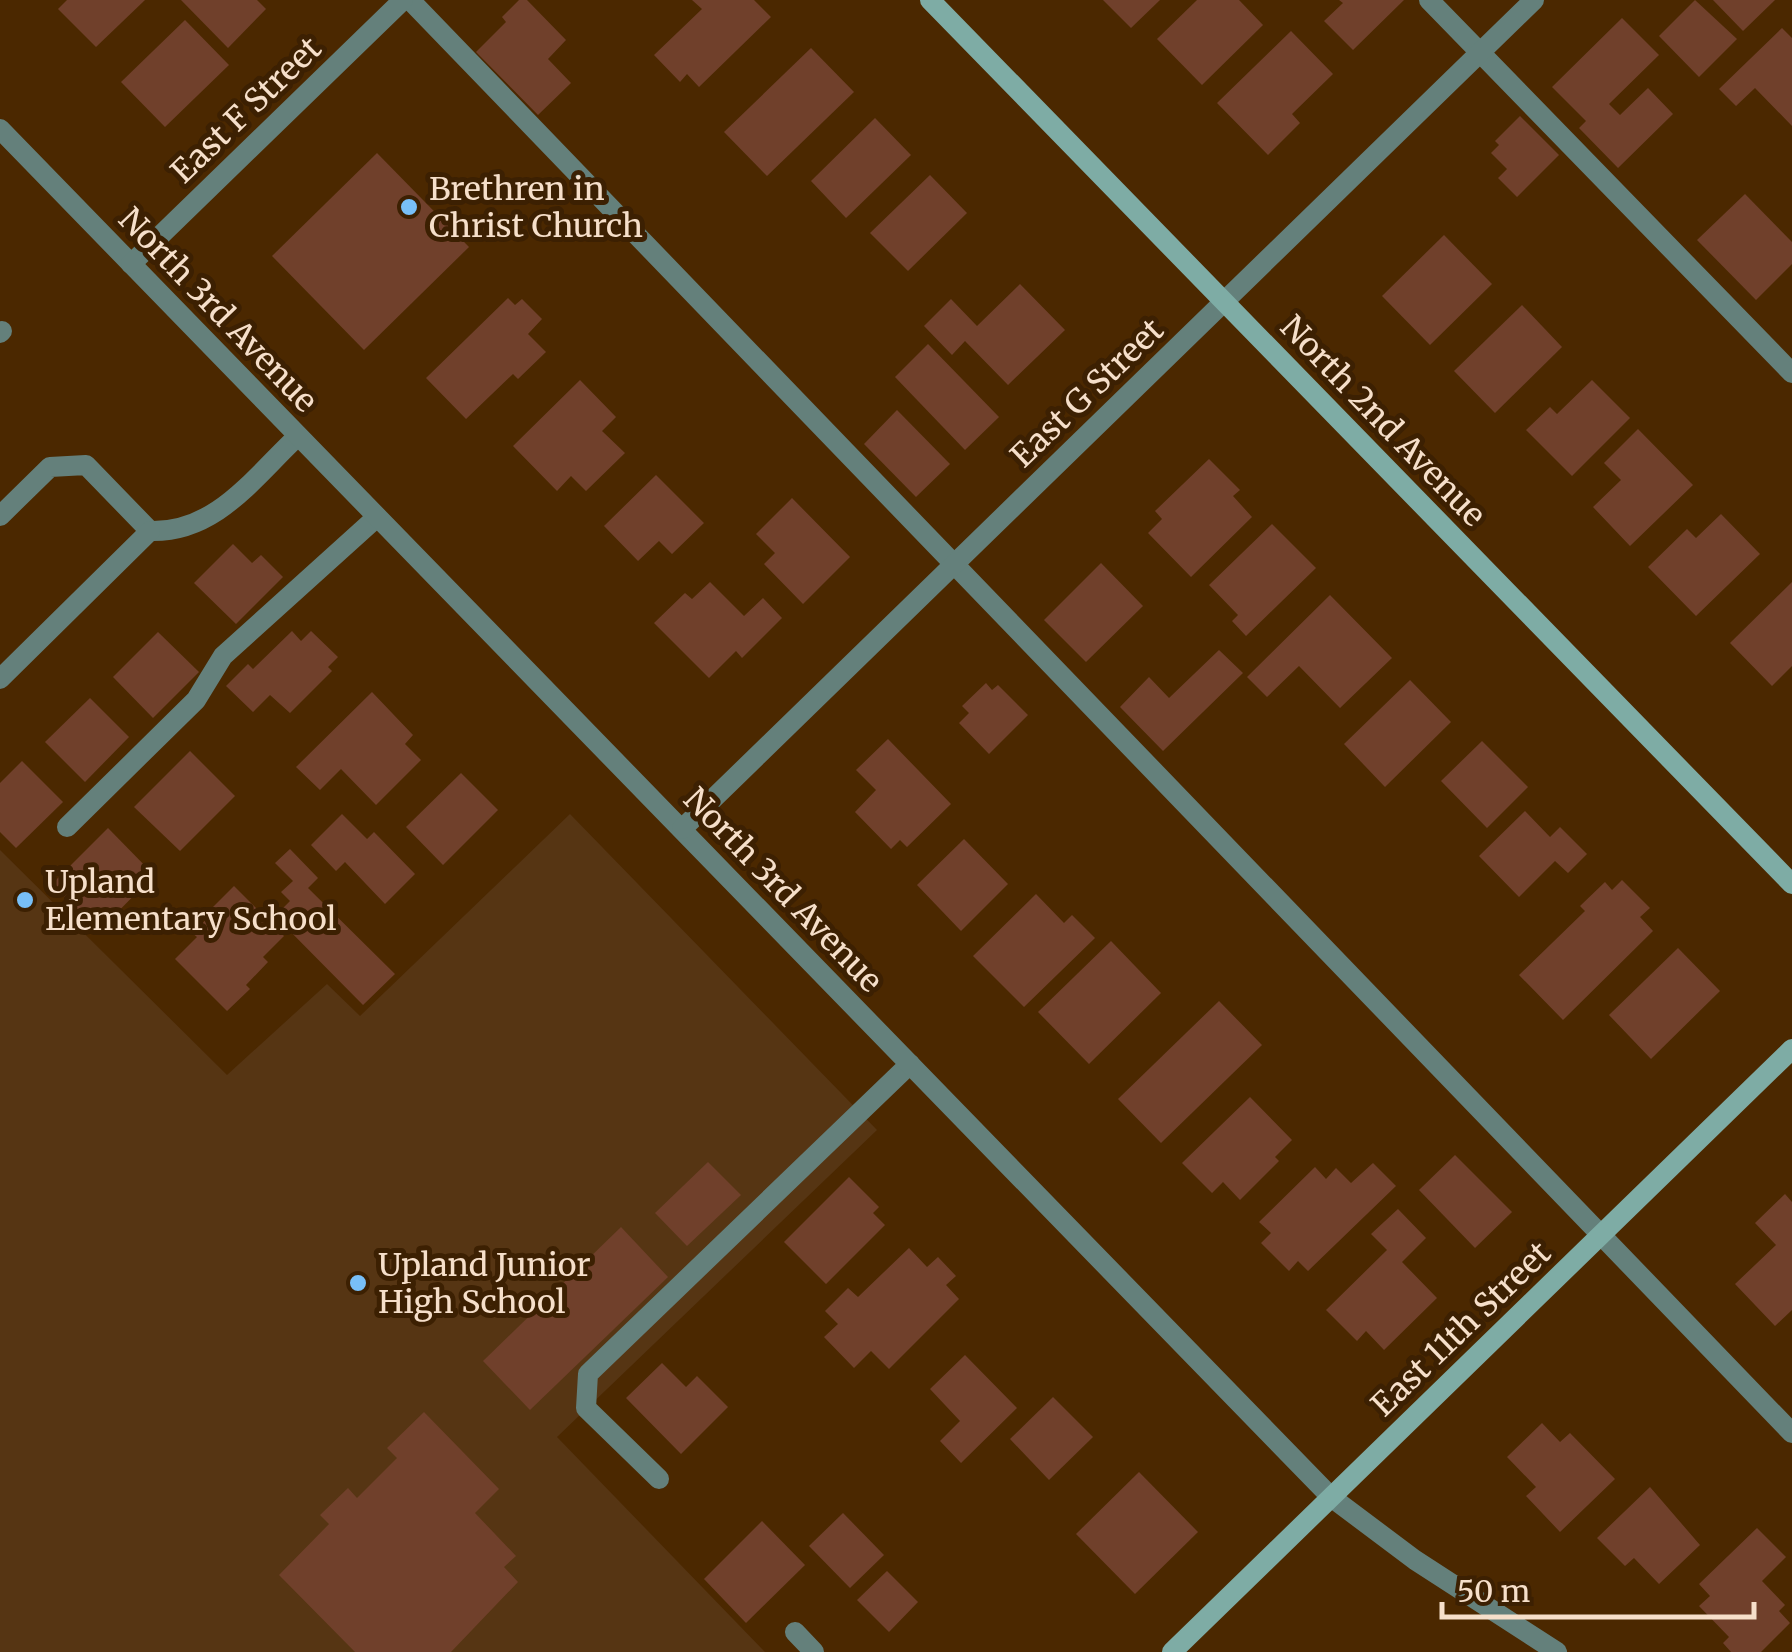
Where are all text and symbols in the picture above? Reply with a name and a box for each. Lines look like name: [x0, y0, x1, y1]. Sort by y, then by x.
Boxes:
street label: East F Street: [163, 28, 330, 192]
place label: Brethren in Christ Church: [429, 169, 643, 246]
marker: Brethren in Christ Church: [398, 196, 420, 218]
street label: North 3rd Avenue: [110, 199, 326, 421]
street label: North 2nd Avenue: [1272, 307, 1494, 535]
street label: East G Street: [1002, 310, 1172, 476]
street label: North 3rd Avenue: [675, 779, 891, 1001]
place label: Upland Elementary School: [45, 862, 337, 939]
marker: Upland Elementary School: [14, 889, 36, 911]
street label: East 11th Street: [1363, 1233, 1559, 1425]
place label: Upland Junior High School: [378, 1245, 591, 1322]
marker: Upland Junior High School: [347, 1272, 369, 1294]
scale bar: [1442, 1557, 1754, 1619]
text: 50 m: [1457, 1572, 1530, 1610]

